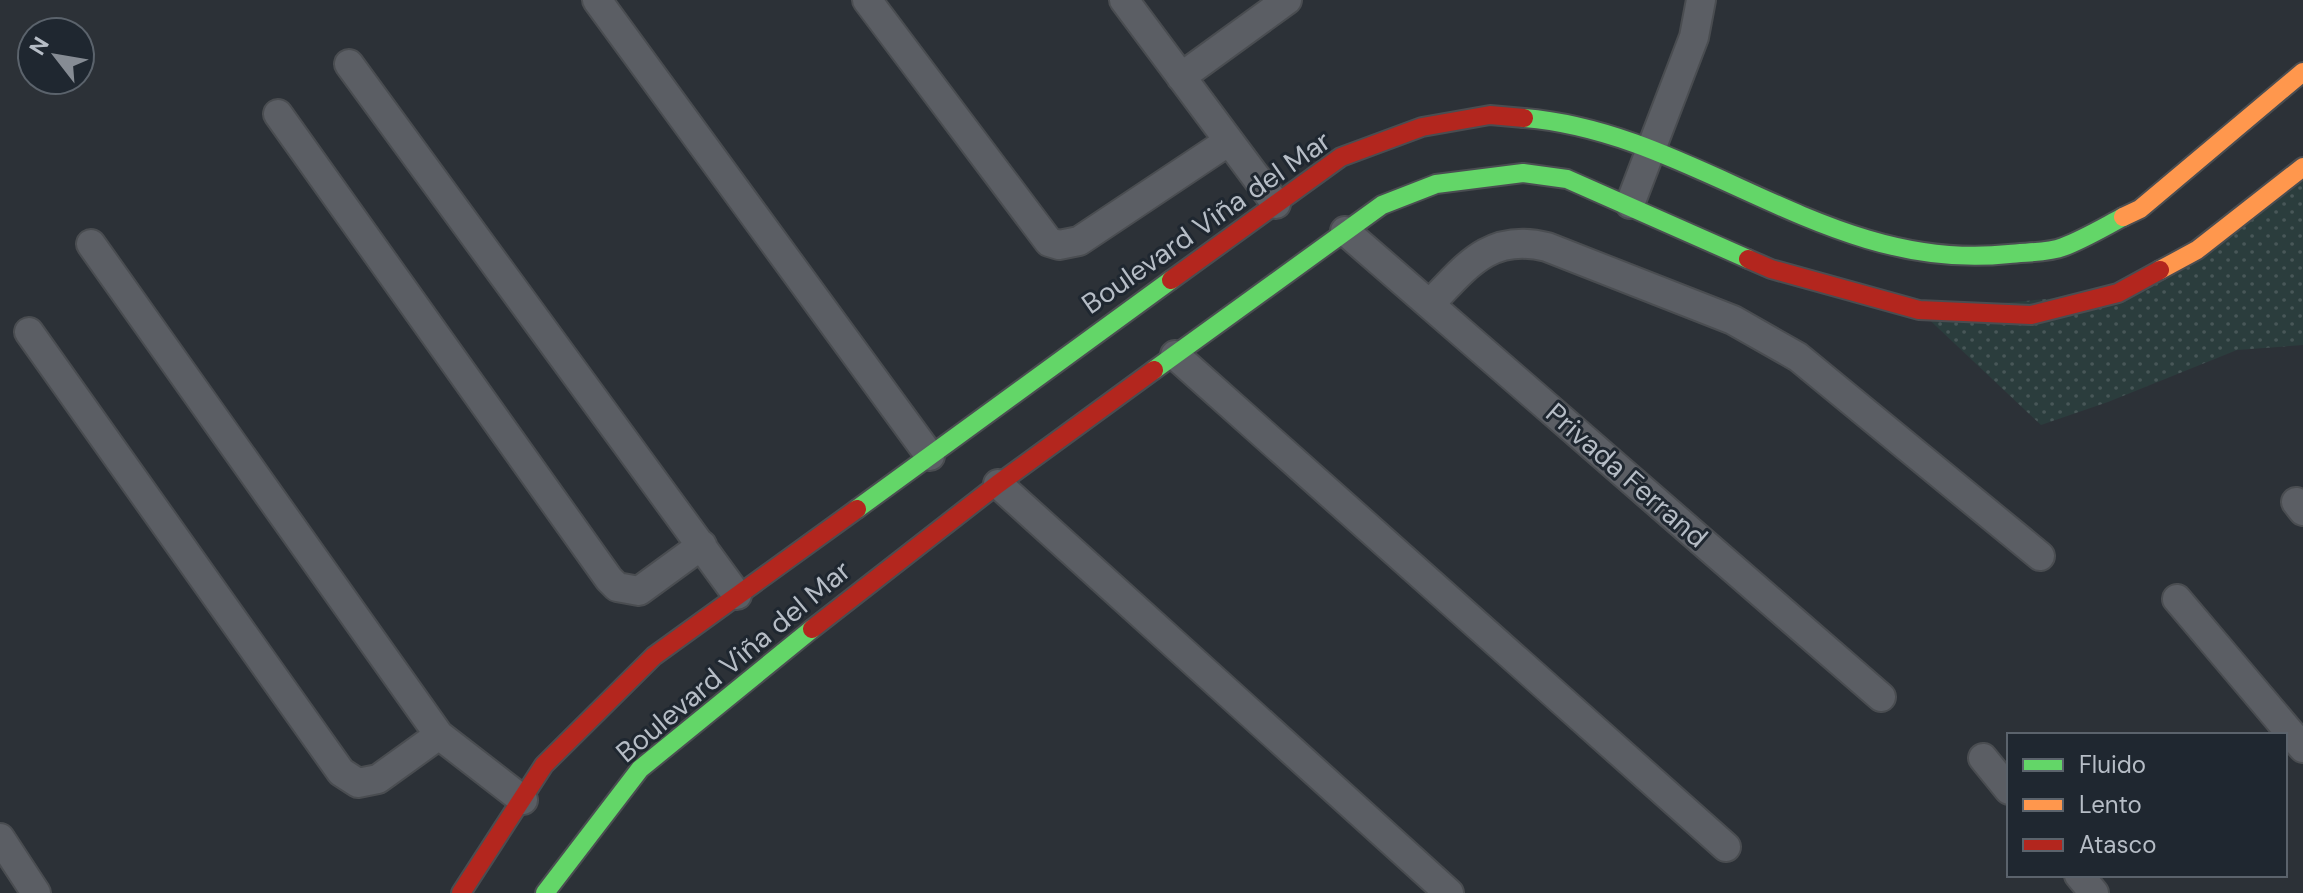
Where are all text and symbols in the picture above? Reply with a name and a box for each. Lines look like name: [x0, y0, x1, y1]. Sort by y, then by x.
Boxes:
north arrow: [16, 16, 96, 96]
text: N: [23, 32, 56, 60]
street label: Boulevard Viña del Mar: [1075, 122, 1338, 322]
street label: Privada Ferrand: [1538, 395, 1715, 556]
street label: Boulevard Viña del Mar: [608, 552, 858, 771]
legend: [2007, 733, 2287, 877]
text: Fluido: [2079, 749, 2146, 780]
text: Lento: [2079, 789, 2142, 820]
text: Atasco: [2079, 829, 2156, 860]

